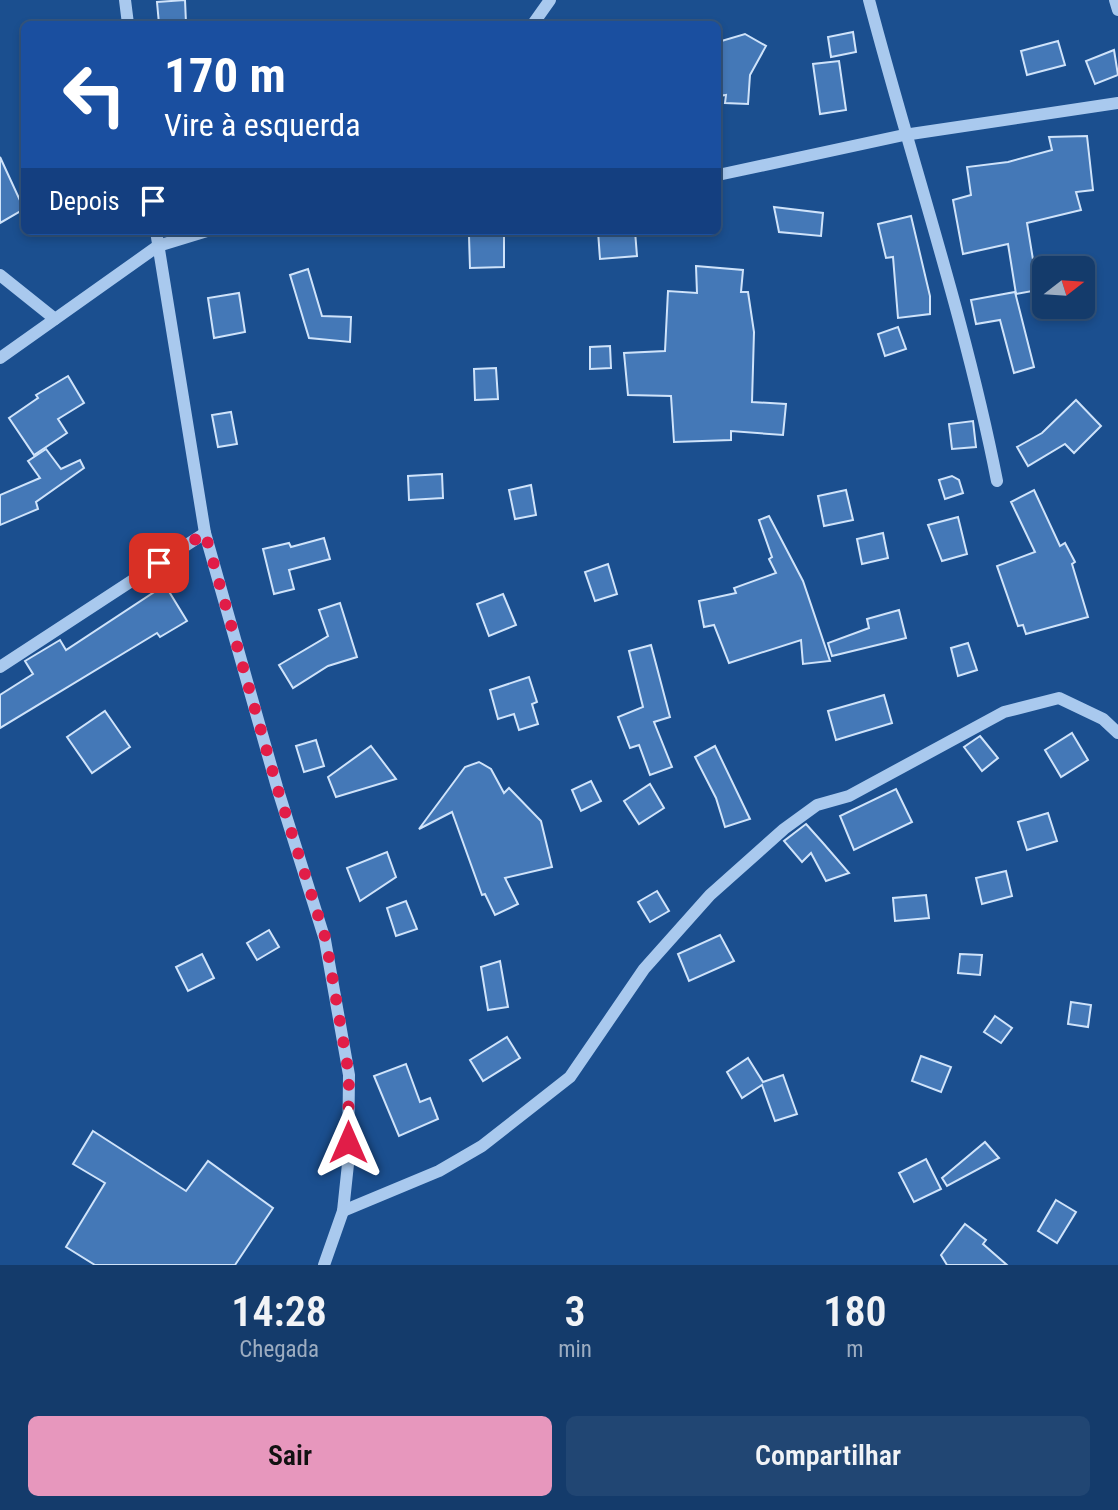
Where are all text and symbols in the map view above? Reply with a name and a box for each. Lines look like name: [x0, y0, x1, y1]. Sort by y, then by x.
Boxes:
text: 170 m: [164, 47, 286, 104]
icon: left: [49, 49, 140, 140]
text: Vire à esquerda: [164, 106, 360, 144]
icon: arrive: [134, 182, 172, 220]
text: Depois: [49, 186, 120, 216]
north arrow: [1032, 256, 1096, 318]
map controls: [1032, 256, 1095, 319]
pin: [129, 533, 189, 593]
icon: arrive: [140, 544, 178, 582]
position arrow: [311, 1105, 385, 1179]
text: 14:28: [231, 1287, 327, 1336]
text: 3: [565, 1287, 586, 1336]
text: 180: [823, 1287, 887, 1336]
text: Chegada: [239, 1336, 319, 1363]
text: min: [558, 1336, 592, 1363]
text: m: [846, 1336, 864, 1363]
button: Sair: [28, 1416, 552, 1496]
button: Compartilhar: [566, 1416, 1090, 1496]

